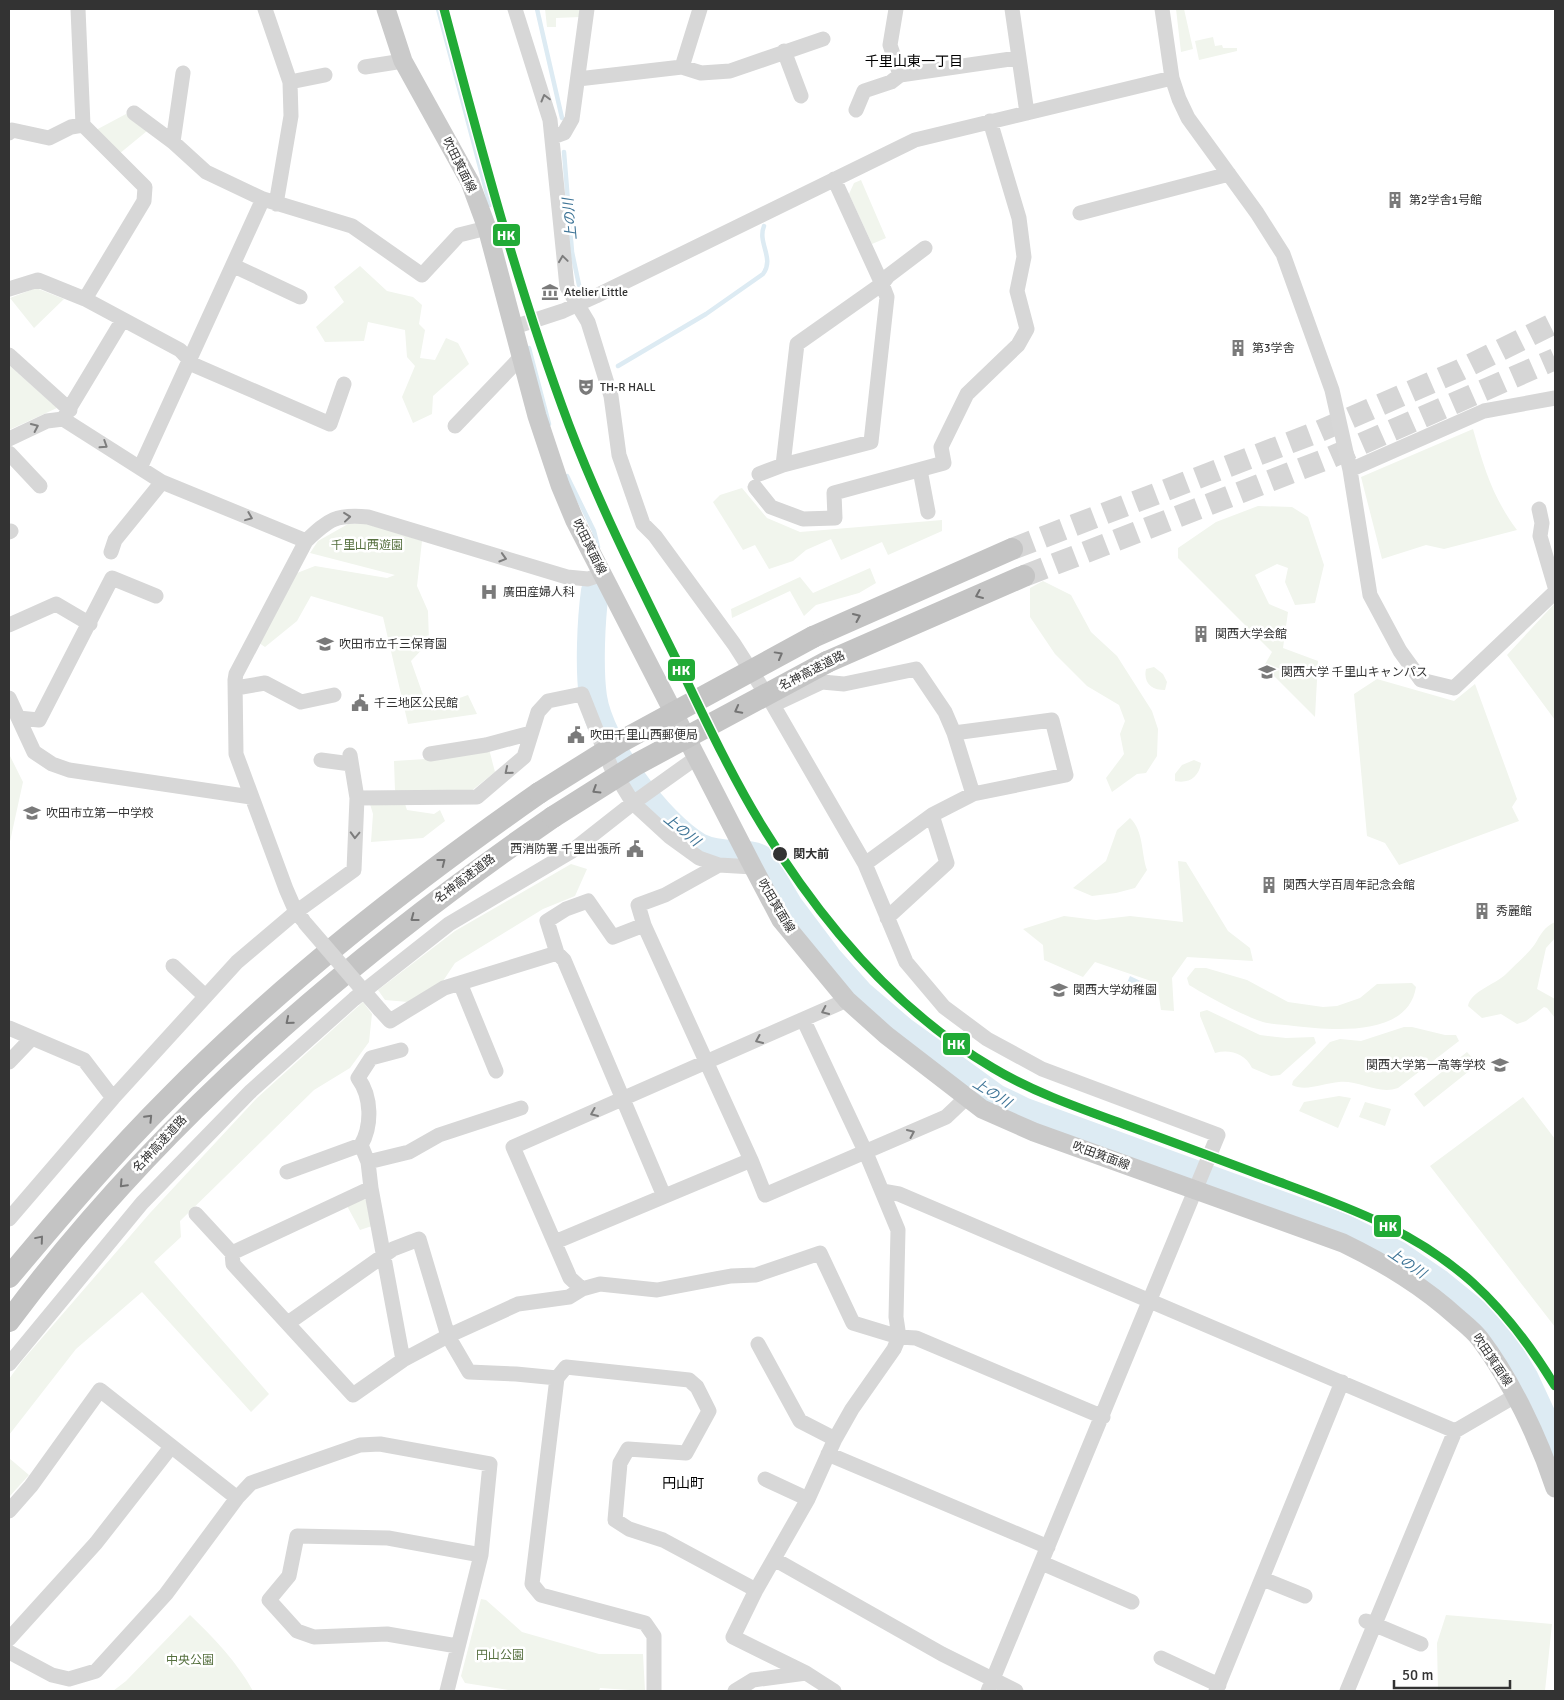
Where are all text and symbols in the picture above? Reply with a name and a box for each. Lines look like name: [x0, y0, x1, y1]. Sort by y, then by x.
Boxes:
district label: 千里山東一丁目: [865, 53, 963, 70]
one-way arrow: [540, 94, 550, 102]
street label: 吹田箕面線: [439, 135, 479, 195]
building icon: 第2学舎1号館: [1385, 190, 1405, 210]
place label: 第2学舎1号館: [1409, 193, 1482, 208]
water label: 上の川: [560, 195, 580, 241]
line badge: HK: [492, 223, 521, 247]
text: HK: [497, 227, 515, 244]
one-way arrow: [558, 254, 569, 262]
museum icon: Atelier Little: [540, 282, 560, 302]
place label: Atelier Little: [564, 285, 628, 300]
building icon: 第3学舎: [1228, 338, 1248, 358]
place label: 第3学舎: [1252, 341, 1294, 356]
theatre icon: TH-R HALL: [576, 377, 596, 397]
place label: TH-R HALL: [600, 380, 656, 395]
one-way arrow: [30, 423, 39, 433]
one-way arrow: [98, 439, 108, 448]
one-way arrow: [244, 511, 253, 522]
one-way arrow: [343, 511, 351, 522]
street label: 吹田箕面線: [569, 517, 609, 577]
park label: 千里山西遊園: [331, 538, 403, 553]
one-way arrow: [498, 552, 506, 562]
hospital icon: 廣田産婦人科: [479, 582, 499, 602]
place label: 廣田産婦人科: [503, 585, 575, 600]
one-way arrow: [975, 588, 984, 599]
one-way arrow: [852, 612, 861, 623]
building icon: 関西大学会館: [1191, 624, 1211, 644]
place label: 関西大学会館: [1215, 627, 1287, 642]
school or university icon: 吹田市立千三保育園: [315, 634, 335, 654]
place label: 吹田市立千三保育園: [339, 637, 447, 652]
street label: 名神高速道路: [777, 648, 847, 694]
one-way arrow: [773, 652, 782, 662]
line badge: HK: [667, 658, 696, 682]
text: HK: [672, 662, 690, 679]
school or university icon: 関西大学 千里山キャンパス: [1257, 662, 1277, 682]
place label: 関西大学 千里山キャンパス: [1281, 665, 1428, 680]
public building icon: 千三地区公民館: [350, 693, 370, 713]
place label: 千三地区公民館: [374, 696, 458, 711]
one-way arrow: [734, 704, 743, 714]
public building icon: 吹田千里山西郵便局: [566, 725, 586, 745]
place label: 吹田千里山西郵便局: [590, 728, 698, 743]
one-way arrow: [505, 765, 514, 773]
one-way arrow: [592, 783, 601, 793]
school or university icon: 吹田市立第一中学校: [22, 803, 42, 823]
place label: 吹田市立第一中学校: [46, 806, 154, 821]
water label: 上の川: [660, 810, 705, 851]
one-way arrow: [350, 831, 361, 839]
public building icon: 西消防署 千里出張所: [625, 839, 645, 859]
place label: 西消防署 千里出張所: [510, 842, 621, 857]
marker: 関大前: [771, 845, 789, 863]
place label: 関大前: [793, 847, 829, 862]
street label: 名神高速道路: [432, 851, 498, 907]
one-way arrow: [436, 860, 445, 868]
building icon: 関西大学百周年記念会館: [1259, 875, 1279, 895]
street label: 吹田箕面線: [754, 876, 798, 936]
place label: 関西大学百周年記念会館: [1283, 878, 1415, 893]
building icon: 秀麗館: [1472, 901, 1492, 921]
place label: 秀麗館: [1496, 904, 1532, 919]
one-way arrow: [411, 912, 420, 920]
school or university icon: 関西大学幼稚園: [1049, 980, 1069, 1000]
place label: 関西大学幼稚園: [1073, 983, 1157, 998]
one-way arrow: [821, 1004, 830, 1015]
one-way arrow: [286, 1015, 295, 1024]
line badge: HK: [942, 1032, 971, 1056]
one-way arrow: [755, 1034, 764, 1045]
text: HK: [947, 1036, 965, 1053]
school or university icon: 関西大学第一高等学校: [1490, 1055, 1510, 1075]
place label: 関西大学第一高等学校: [1366, 1058, 1486, 1073]
water label: 上の川: [970, 1075, 1016, 1112]
one-way arrow: [590, 1106, 599, 1117]
street label: 名神高速道路: [130, 1113, 190, 1175]
one-way arrow: [143, 1115, 152, 1124]
one-way arrow: [906, 1128, 915, 1139]
street label: 吹田箕面線: [1070, 1139, 1132, 1173]
one-way arrow: [120, 1178, 129, 1187]
line badge: HK: [1373, 1214, 1402, 1238]
text: HK: [1379, 1218, 1397, 1235]
one-way arrow: [35, 1236, 44, 1245]
water label: 上の川: [1385, 1244, 1431, 1283]
street label: 吹田箕面線: [1469, 1331, 1515, 1389]
district label: 円山町: [662, 1475, 704, 1492]
park label: 円山公園: [476, 1648, 524, 1663]
park label: 中央公園: [166, 1653, 214, 1668]
scale bar: [1394, 1658, 1510, 1690]
text: 50 m: [1402, 1666, 1433, 1684]

